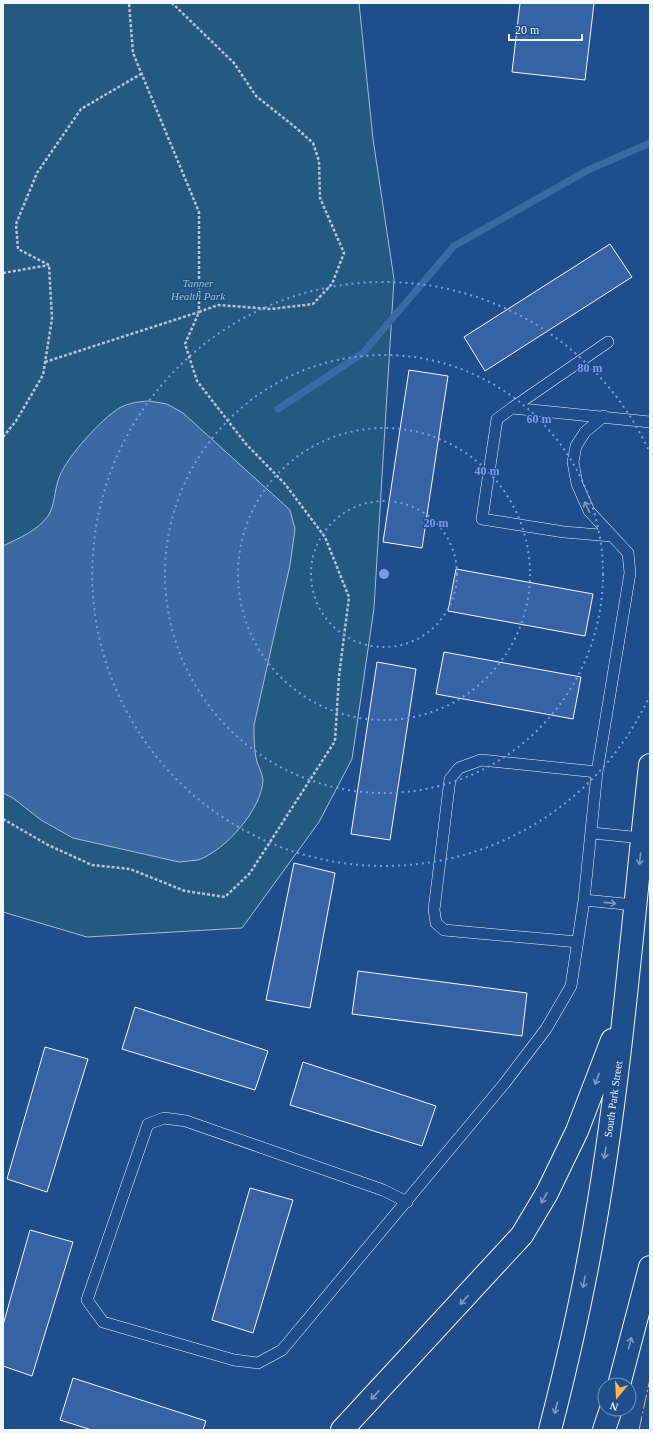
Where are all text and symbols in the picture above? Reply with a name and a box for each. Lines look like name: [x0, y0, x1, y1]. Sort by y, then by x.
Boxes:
scale bar: [509, 16, 582, 42]
text: 20 m: [515, 23, 540, 37]
park label: Tanner Health Park: [170, 277, 226, 302]
text: 80 m: [578, 361, 603, 375]
text: 60 m: [527, 412, 552, 426]
text: 40 m: [475, 464, 500, 478]
one-way arrow: [583, 501, 590, 513]
text: 20 m: [424, 516, 449, 530]
centre of rings: [377, 567, 391, 581]
one-way arrow: [636, 852, 644, 865]
one-way arrow: [603, 899, 616, 906]
street label: South Park Street: [602, 1060, 624, 1138]
one-way arrow: [592, 1073, 600, 1085]
one-way arrow: [601, 1146, 609, 1159]
one-way arrow: [539, 1192, 547, 1204]
one-way arrow: [580, 1275, 588, 1288]
one-way arrow: [459, 1294, 468, 1305]
one-way arrow: [627, 1337, 634, 1350]
north arrow: [597, 1377, 637, 1417]
one-way arrow: [371, 1389, 380, 1399]
text: N: [608, 1400, 620, 1413]
one-way arrow: [552, 1402, 559, 1415]

